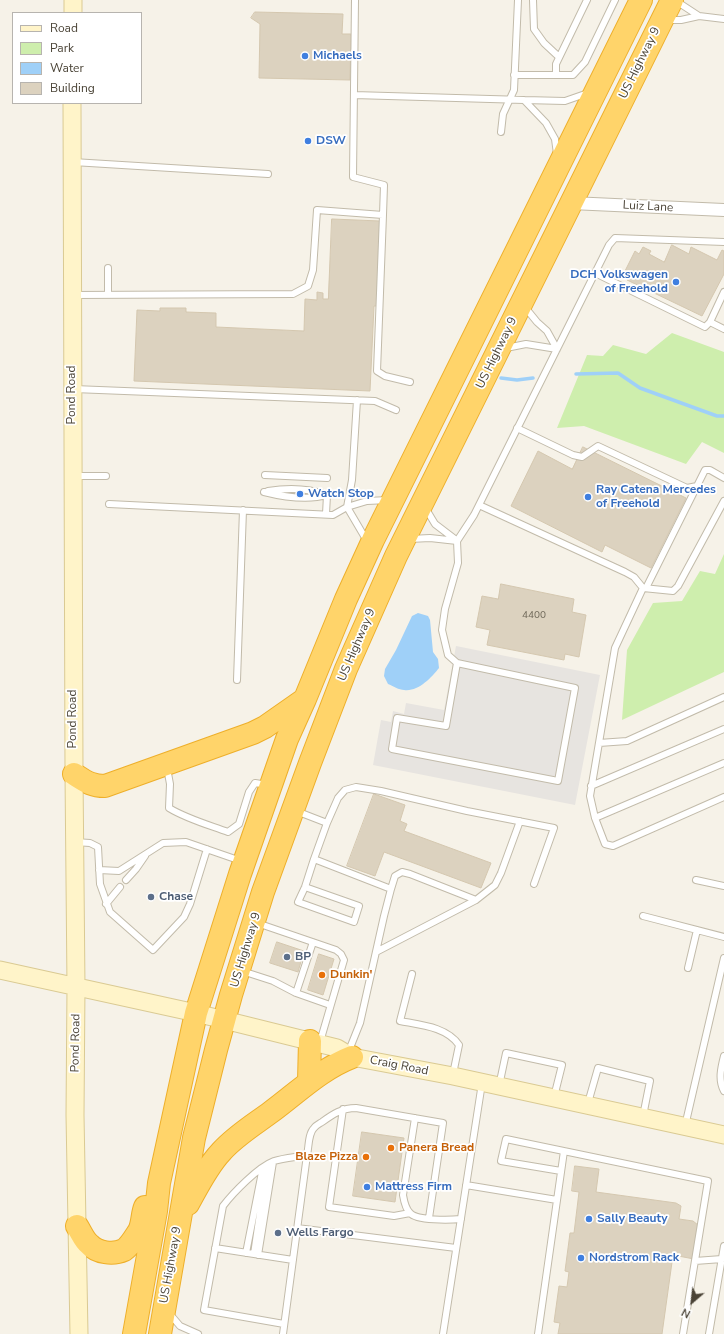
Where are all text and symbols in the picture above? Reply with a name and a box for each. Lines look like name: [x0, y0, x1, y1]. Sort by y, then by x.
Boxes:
legend: [12, 12, 142, 104]
text: Road: [50, 20, 78, 36]
street label: US Highway 9: [617, 25, 663, 101]
text: Park: [50, 40, 74, 56]
place label: Michaels: [313, 49, 362, 63]
marker: Michaels: [300, 51, 310, 61]
text: Water: [50, 60, 84, 76]
text: Building: [50, 80, 95, 96]
place label: DSW: [316, 134, 346, 148]
marker: DSW: [303, 136, 313, 146]
street label: Luiz Lane: [622, 198, 674, 216]
place label: DCH Volkswagen of Freehold: [570, 268, 668, 296]
marker: DCH Volkswagen of Freehold: [671, 277, 681, 287]
street label: US Highway 9: [474, 315, 520, 391]
street label: Pond Road: [65, 366, 79, 424]
place label: Ray Catena Mercedes of Freehold: [596, 483, 716, 511]
place label: Watch Stop: [308, 487, 374, 501]
marker: Watch Stop: [295, 489, 305, 499]
marker: Ray Catena Mercedes of Freehold: [583, 492, 593, 502]
street label: US Highway 9: [335, 606, 379, 684]
house number: 4400: [522, 610, 546, 622]
street label: Pond Road: [66, 690, 80, 748]
place label: Chase: [159, 890, 193, 904]
marker: Chase: [146, 892, 156, 902]
street label: US Highway 9: [228, 911, 264, 989]
place label: BP: [295, 950, 311, 964]
marker: BP: [282, 952, 292, 962]
place label: Dunkin': [330, 968, 373, 982]
marker: Dunkin': [317, 970, 327, 980]
street label: Pond Road: [68, 1013, 84, 1073]
street label: Craig Road: [368, 1053, 430, 1079]
place label: Panera Bread: [399, 1141, 474, 1155]
marker: Panera Bread: [386, 1143, 396, 1153]
place label: Blaze Pizza: [295, 1150, 358, 1164]
marker: Blaze Pizza: [361, 1152, 371, 1162]
place label: Mattress Firm: [375, 1180, 452, 1194]
marker: Mattress Firm: [362, 1182, 372, 1192]
place label: Sally Beauty: [597, 1212, 667, 1226]
marker: Sally Beauty: [584, 1214, 594, 1224]
street label: US Highway 9: [157, 1226, 185, 1304]
place label: Wells Fargo: [286, 1226, 354, 1240]
marker: Wells Fargo: [273, 1228, 283, 1238]
place label: Nordstrom Rack: [589, 1251, 679, 1265]
marker: Nordstrom Rack: [576, 1253, 586, 1263]
north arrow: [672, 1282, 712, 1322]
text: N: [679, 1304, 693, 1322]

